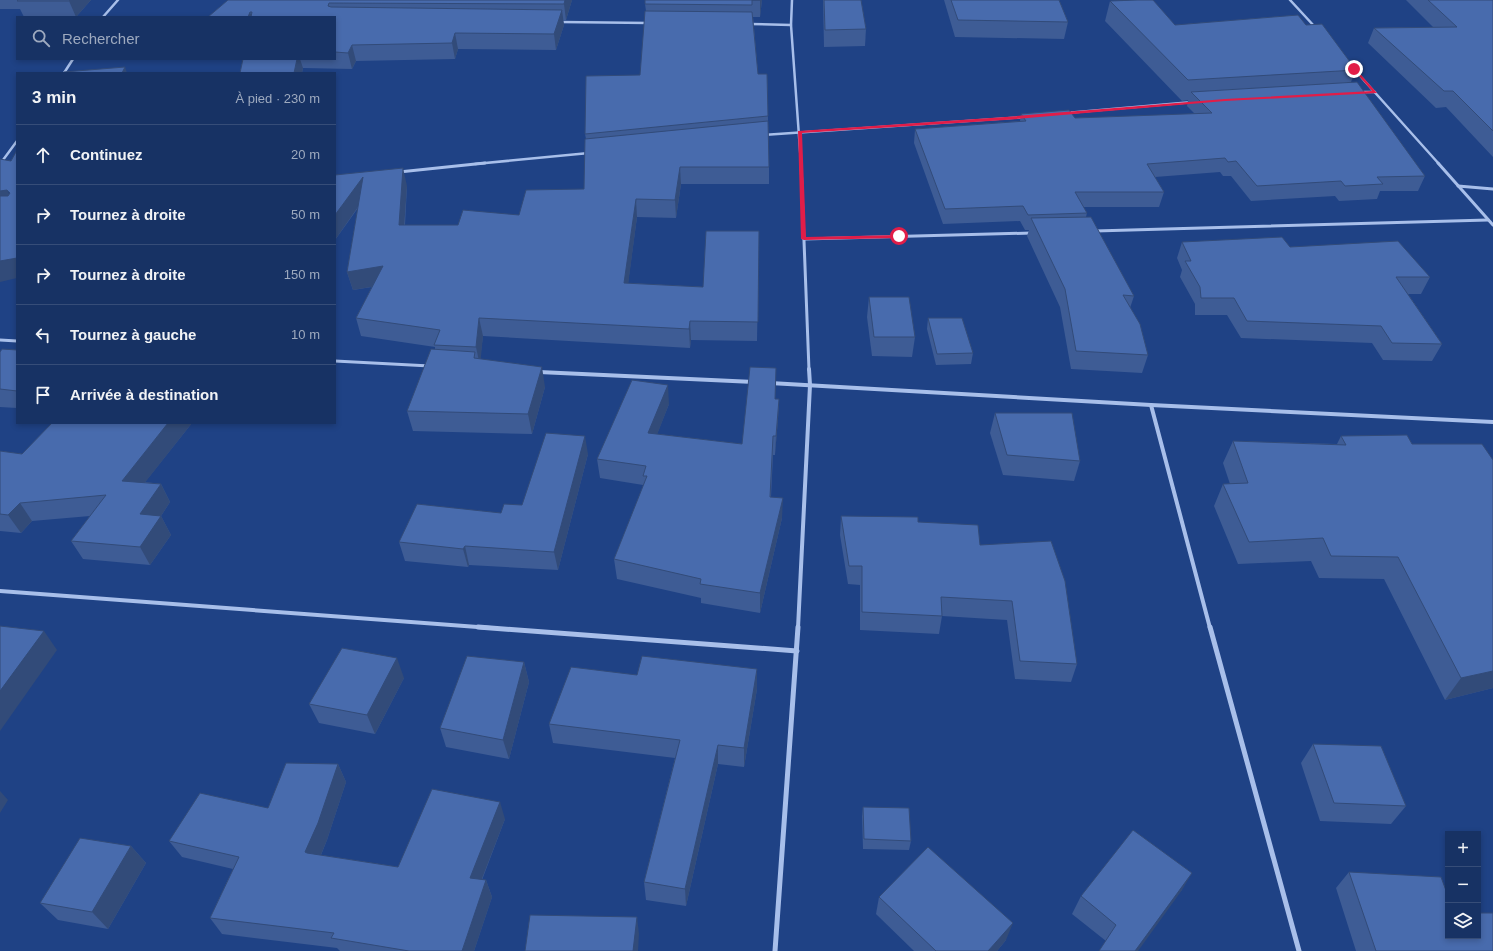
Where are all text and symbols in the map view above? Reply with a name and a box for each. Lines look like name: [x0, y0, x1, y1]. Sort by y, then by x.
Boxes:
search box: [16, 16, 336, 60]
icon: search: [30, 27, 52, 49]
text: Rechercher: [62, 30, 140, 47]
route end: [1345, 60, 1363, 78]
text: 3 min: [32, 88, 76, 107]
text: À pied · 230 m: [235, 91, 320, 106]
icon: ahead: [32, 144, 54, 166]
text: Continuez: [70, 146, 143, 163]
text: 20 m: [291, 147, 320, 162]
icon: right: [32, 204, 54, 226]
text: Tournez à droite: [70, 206, 186, 223]
text: 50 m: [291, 207, 320, 222]
route start: [890, 227, 908, 245]
icon: right: [32, 264, 54, 286]
text: Tournez à droite: [70, 266, 186, 283]
text: 150 m: [284, 267, 320, 282]
icon: left: [32, 324, 54, 346]
text: Tournez à gauche: [70, 326, 196, 343]
text: 10 m: [291, 327, 320, 342]
icon: arrive: [32, 384, 54, 406]
text: Arrivée à destination: [70, 386, 218, 403]
map controls: [1445, 831, 1481, 939]
button: +: [1445, 831, 1481, 867]
button: −: [1445, 867, 1481, 903]
button: layers: [1445, 903, 1481, 939]

